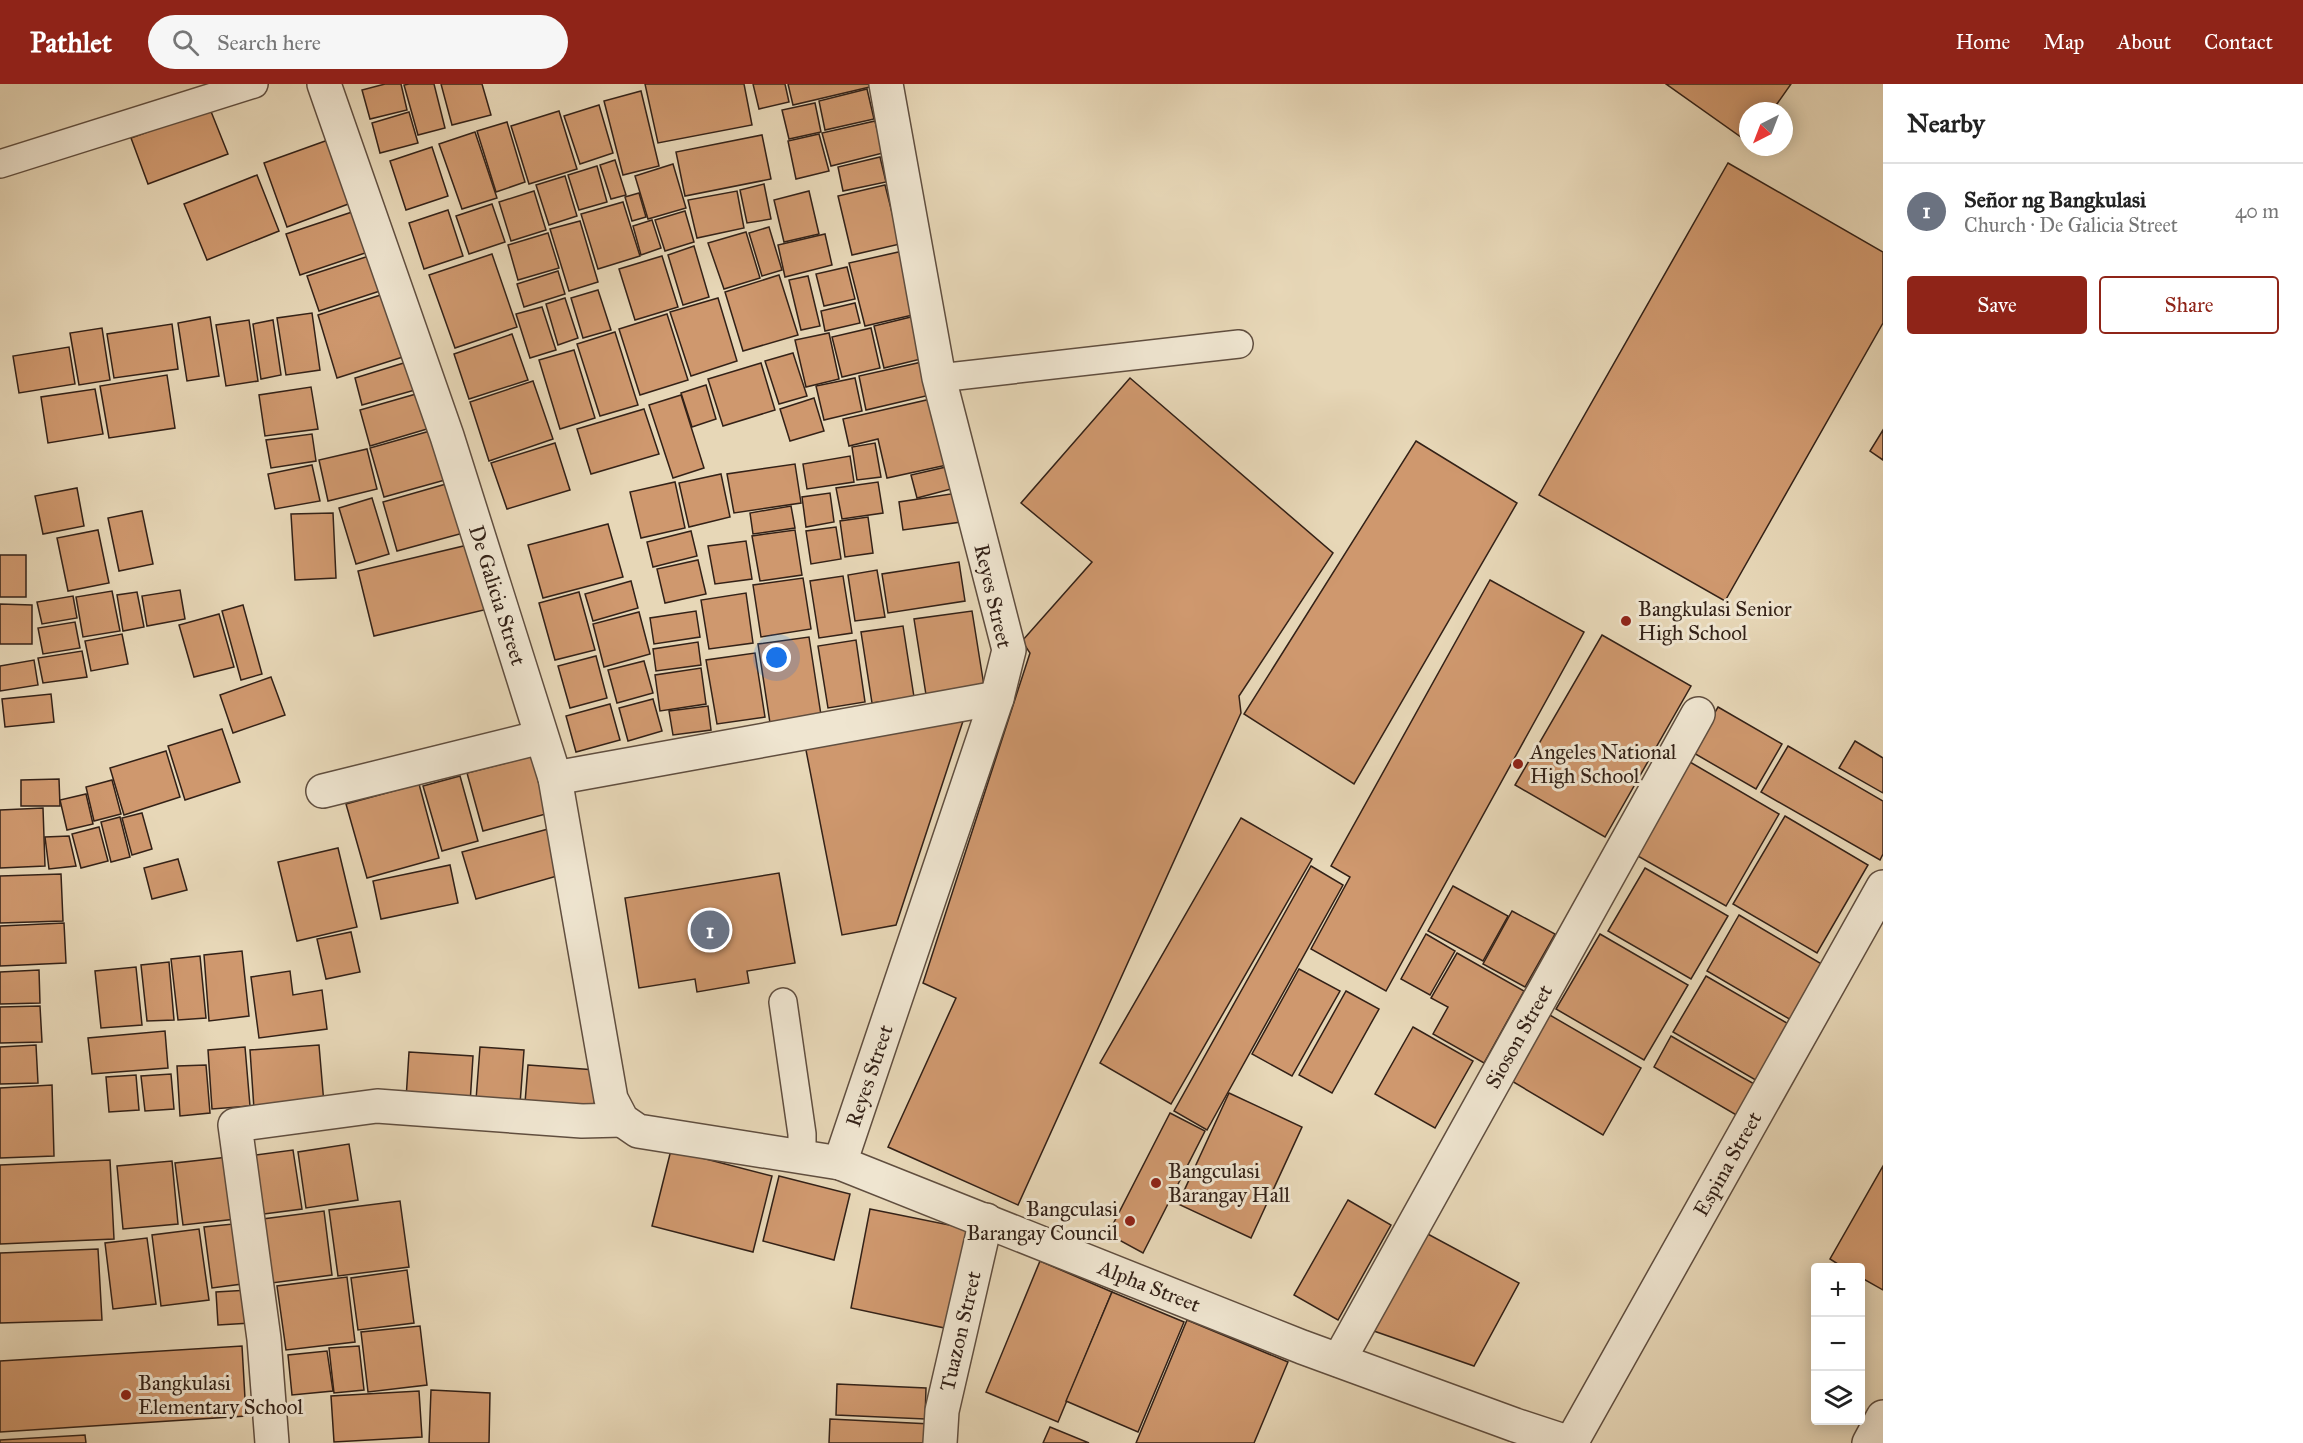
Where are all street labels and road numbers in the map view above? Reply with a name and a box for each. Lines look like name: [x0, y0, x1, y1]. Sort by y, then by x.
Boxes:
street label: De Galicia Street: [463, 522, 532, 669]
street label: Reyes Street: [968, 541, 1018, 651]
street label: Sioson Street: [1479, 979, 1558, 1093]
street label: Reyes Street: [840, 1021, 899, 1130]
street label: Espina Street: [1688, 1106, 1768, 1221]
street label: Alpha Street: [1094, 1254, 1205, 1318]
street label: Tuazon Street: [934, 1268, 987, 1394]

